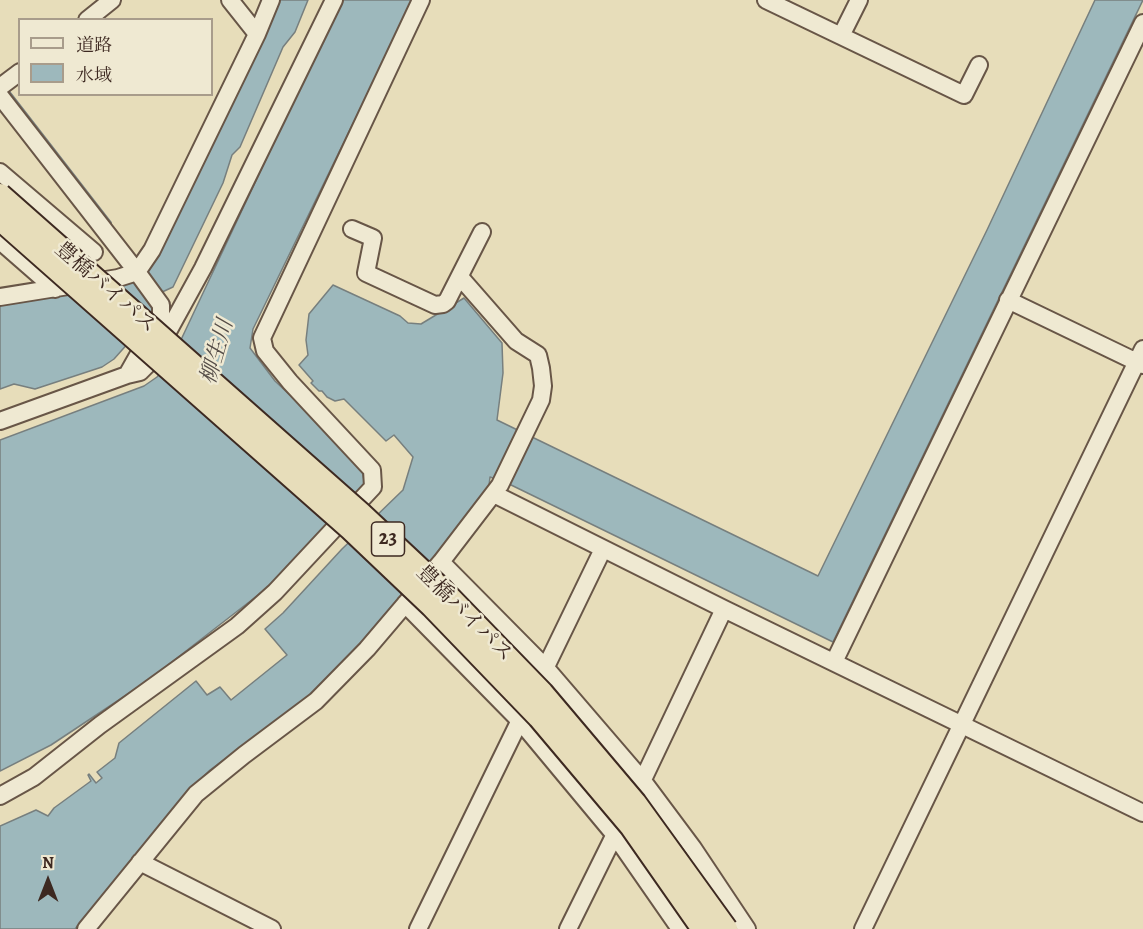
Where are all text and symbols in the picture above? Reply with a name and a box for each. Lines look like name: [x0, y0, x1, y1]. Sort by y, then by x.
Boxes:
legend: [18, 18, 213, 96]
text: 道路: [76, 33, 112, 57]
text: 水域: [76, 63, 112, 87]
street label: 豊橋バイパス: [49, 237, 161, 339]
water label: 柳生川: [196, 317, 240, 387]
road number: 23: [372, 522, 404, 556]
street label: 豊橋バイパス: [411, 561, 517, 667]
north arrow: [18, 851, 78, 911]
text: N: [42, 852, 54, 874]

